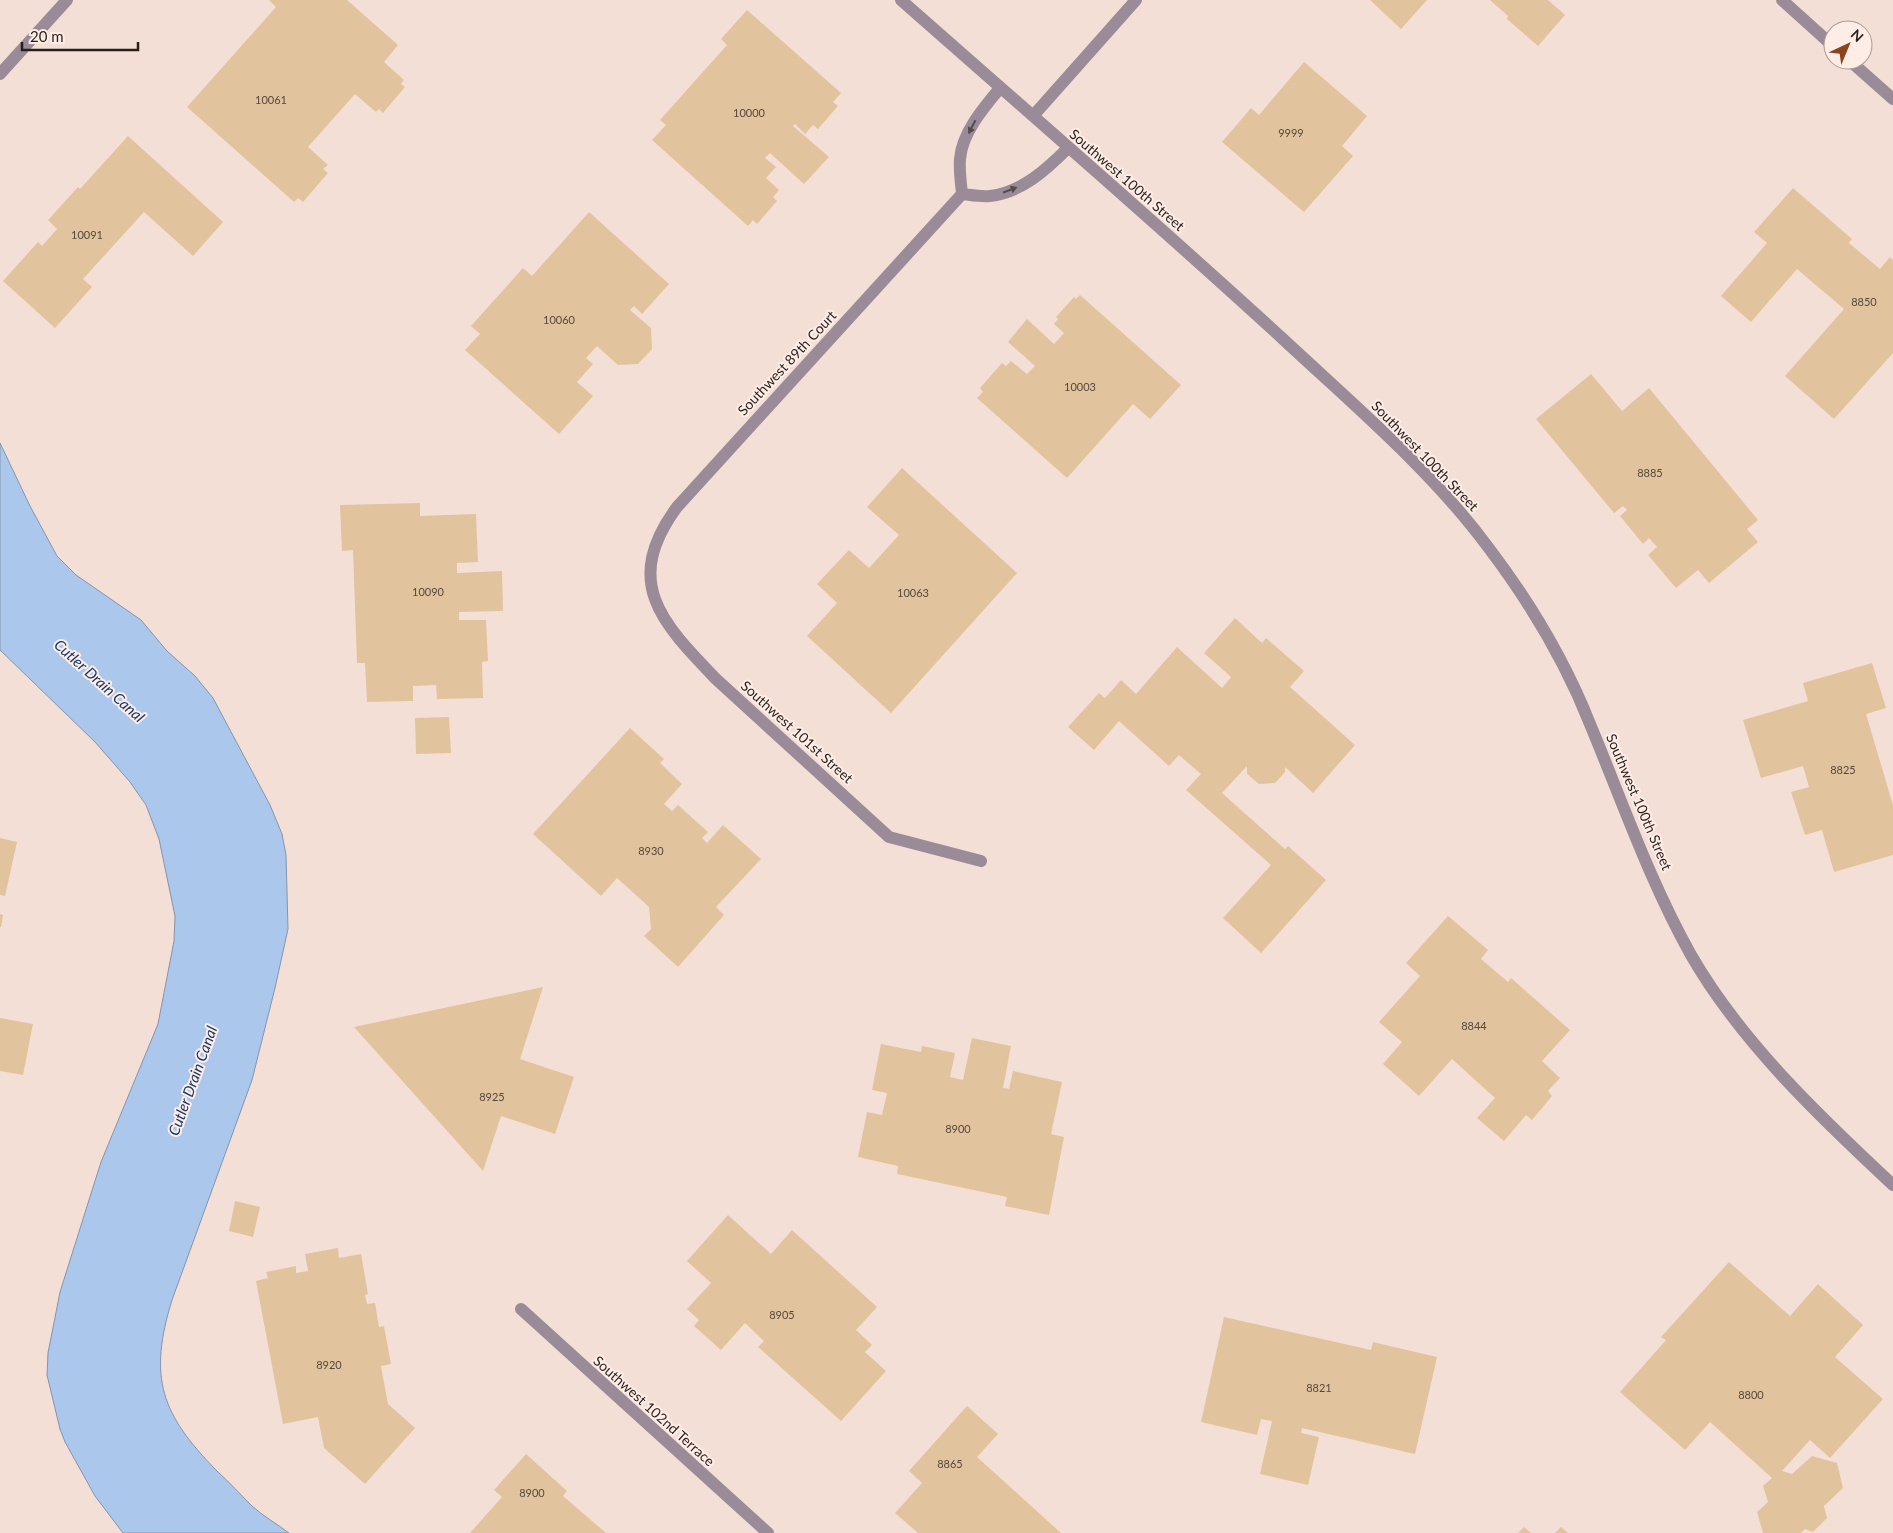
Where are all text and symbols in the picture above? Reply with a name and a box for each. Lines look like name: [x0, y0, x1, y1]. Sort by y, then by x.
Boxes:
scale bar: [22, 20, 139, 52]
north arrow: [1823, 20, 1873, 70]
text: N: [1848, 25, 1867, 45]
text: 20 m: [30, 27, 64, 45]
house number: 10061: [255, 93, 287, 106]
house number: 10000: [733, 106, 766, 119]
one-way arrow: [968, 120, 976, 134]
street label: Southwest 100th Street: [1066, 125, 1188, 234]
house number: 9999: [1278, 126, 1304, 139]
one-way arrow: [1003, 186, 1018, 194]
house number: 10091: [71, 228, 103, 241]
house number: 8850: [1851, 295, 1877, 308]
street label: Southwest 89th Court: [734, 307, 839, 418]
house number: 10060: [543, 313, 576, 326]
house number: 10003: [1064, 380, 1096, 393]
street label: Southwest 100th Street: [1368, 397, 1482, 514]
house number: 8885: [1637, 466, 1663, 479]
house number: 10090: [412, 585, 445, 598]
house number: 10063: [897, 586, 929, 599]
water label: Cutler Drain Canal: [51, 635, 149, 726]
street label: Southwest 101st Street: [738, 677, 857, 786]
street label: Southwest 100th Street: [1603, 731, 1676, 873]
house number: 8825: [1830, 763, 1856, 776]
house number: 8930: [638, 844, 664, 857]
house number: 8844: [1461, 1019, 1487, 1032]
water label: Cutler Drain Canal: [164, 1023, 220, 1138]
house number: 8925: [479, 1090, 505, 1103]
house number: 8900: [945, 1122, 971, 1135]
house number: 8905: [769, 1308, 795, 1321]
street label: Southwest 102nd Terrace: [590, 1352, 718, 1470]
house number: 8920: [316, 1358, 342, 1371]
house number: 8821: [1306, 1381, 1332, 1394]
house number: 8800: [1738, 1388, 1764, 1401]
house number: 8865: [937, 1457, 963, 1470]
house number: 8900: [519, 1486, 545, 1499]

